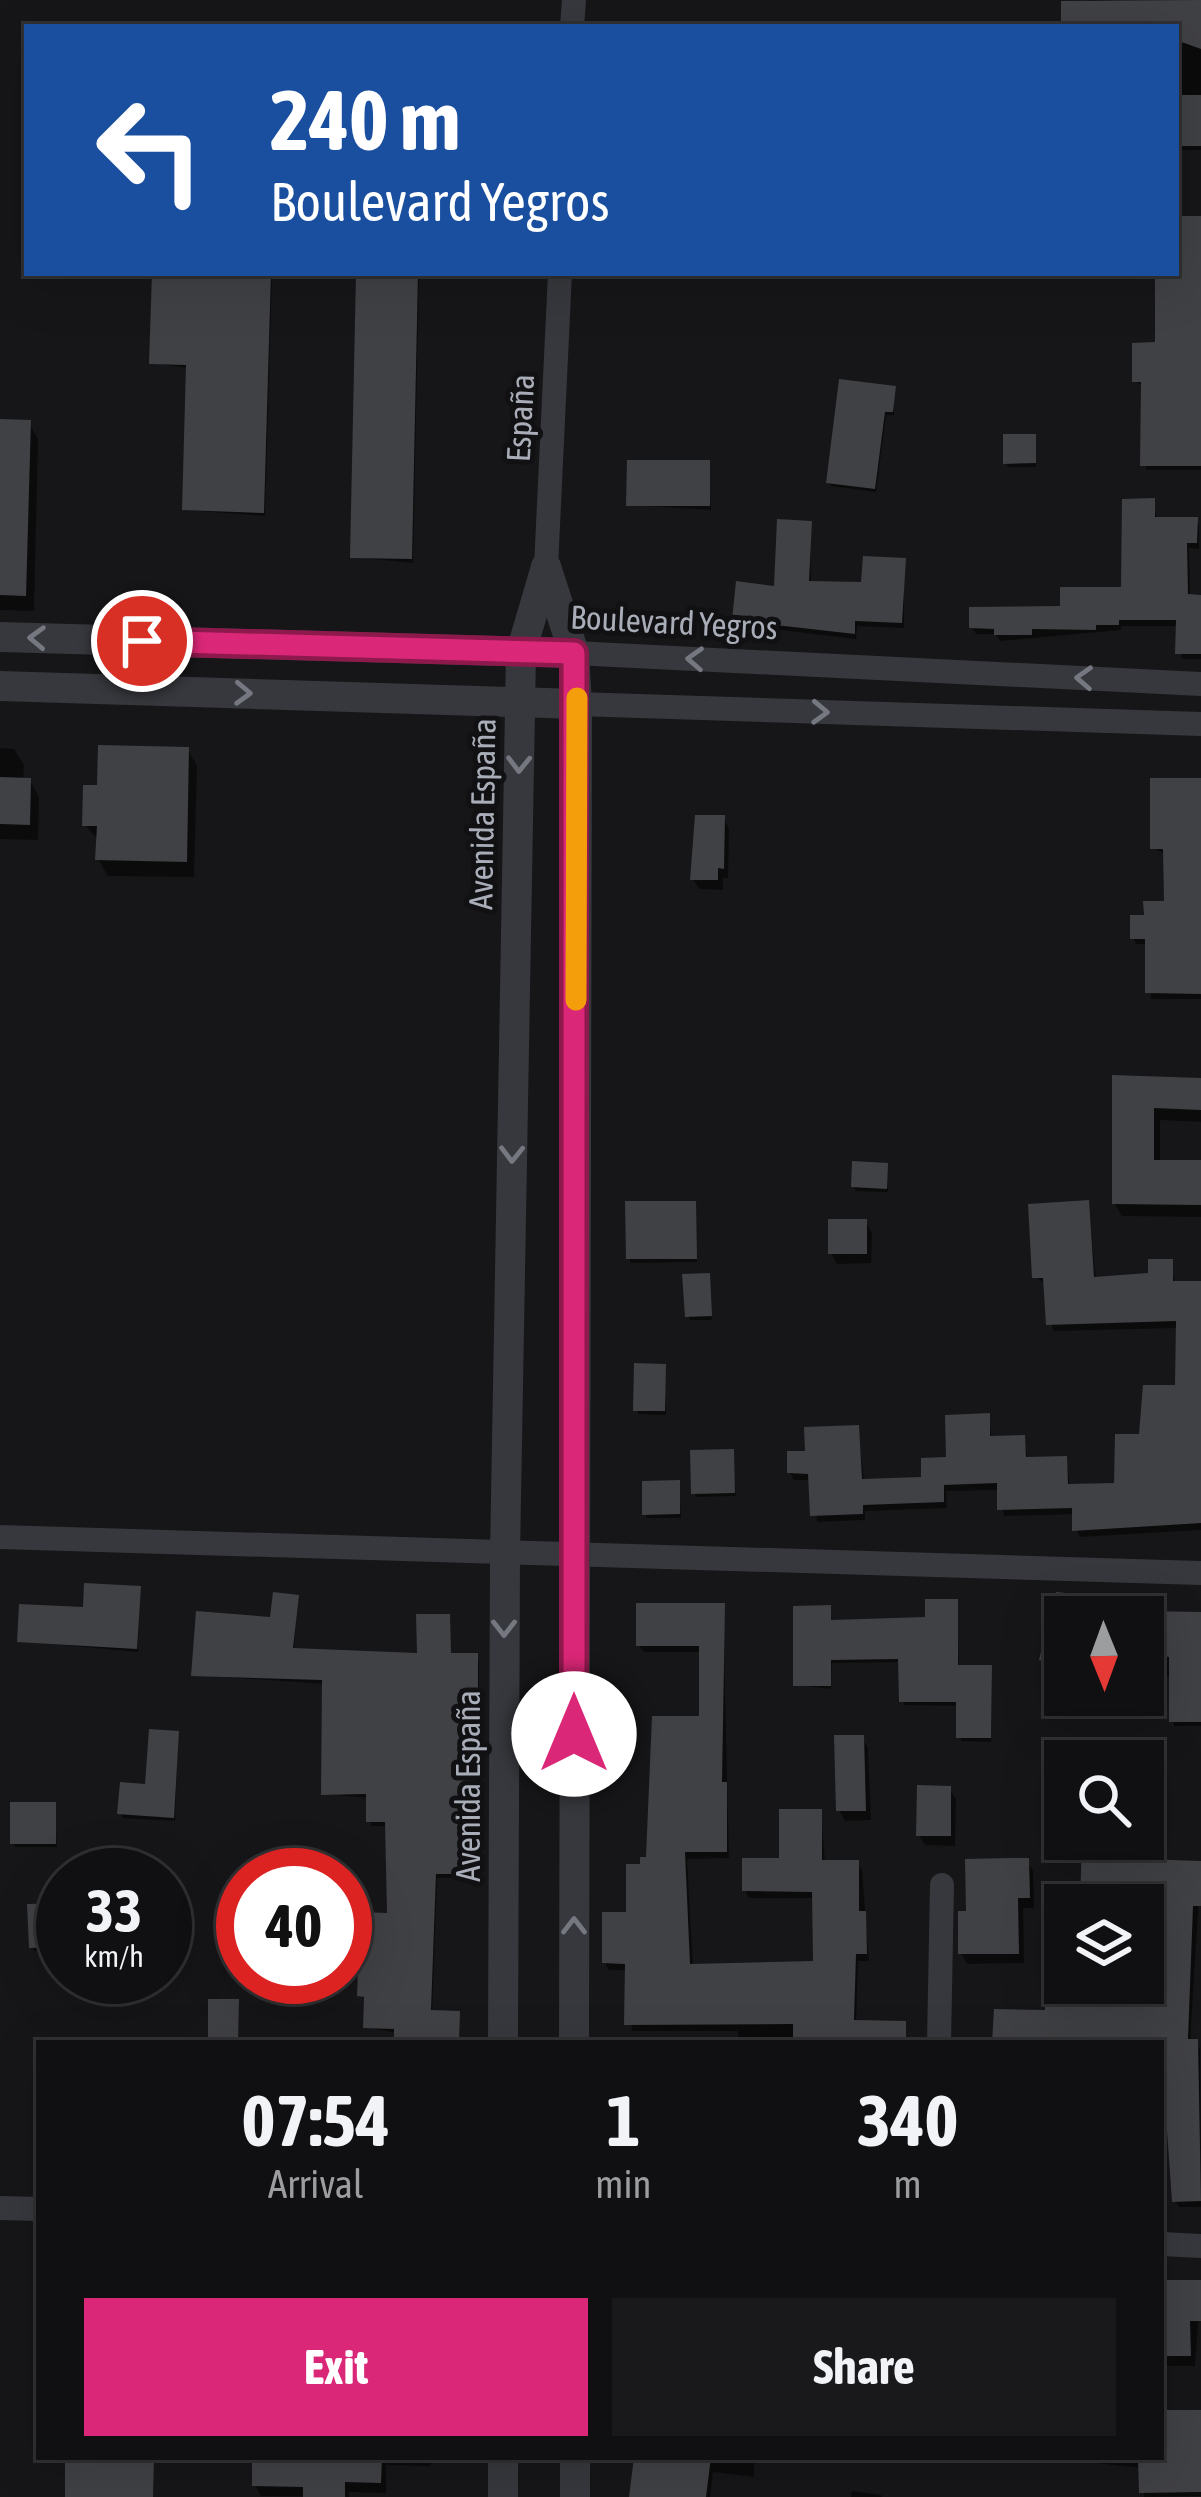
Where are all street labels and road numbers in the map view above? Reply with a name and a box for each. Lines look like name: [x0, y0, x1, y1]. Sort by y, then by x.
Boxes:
street label: España: [499, 373, 541, 463]
street label: Boulevard Yegros: [569, 598, 779, 646]
street label: Avenida España: [461, 718, 503, 910]
street label: Avenida España: [449, 1690, 487, 1882]

